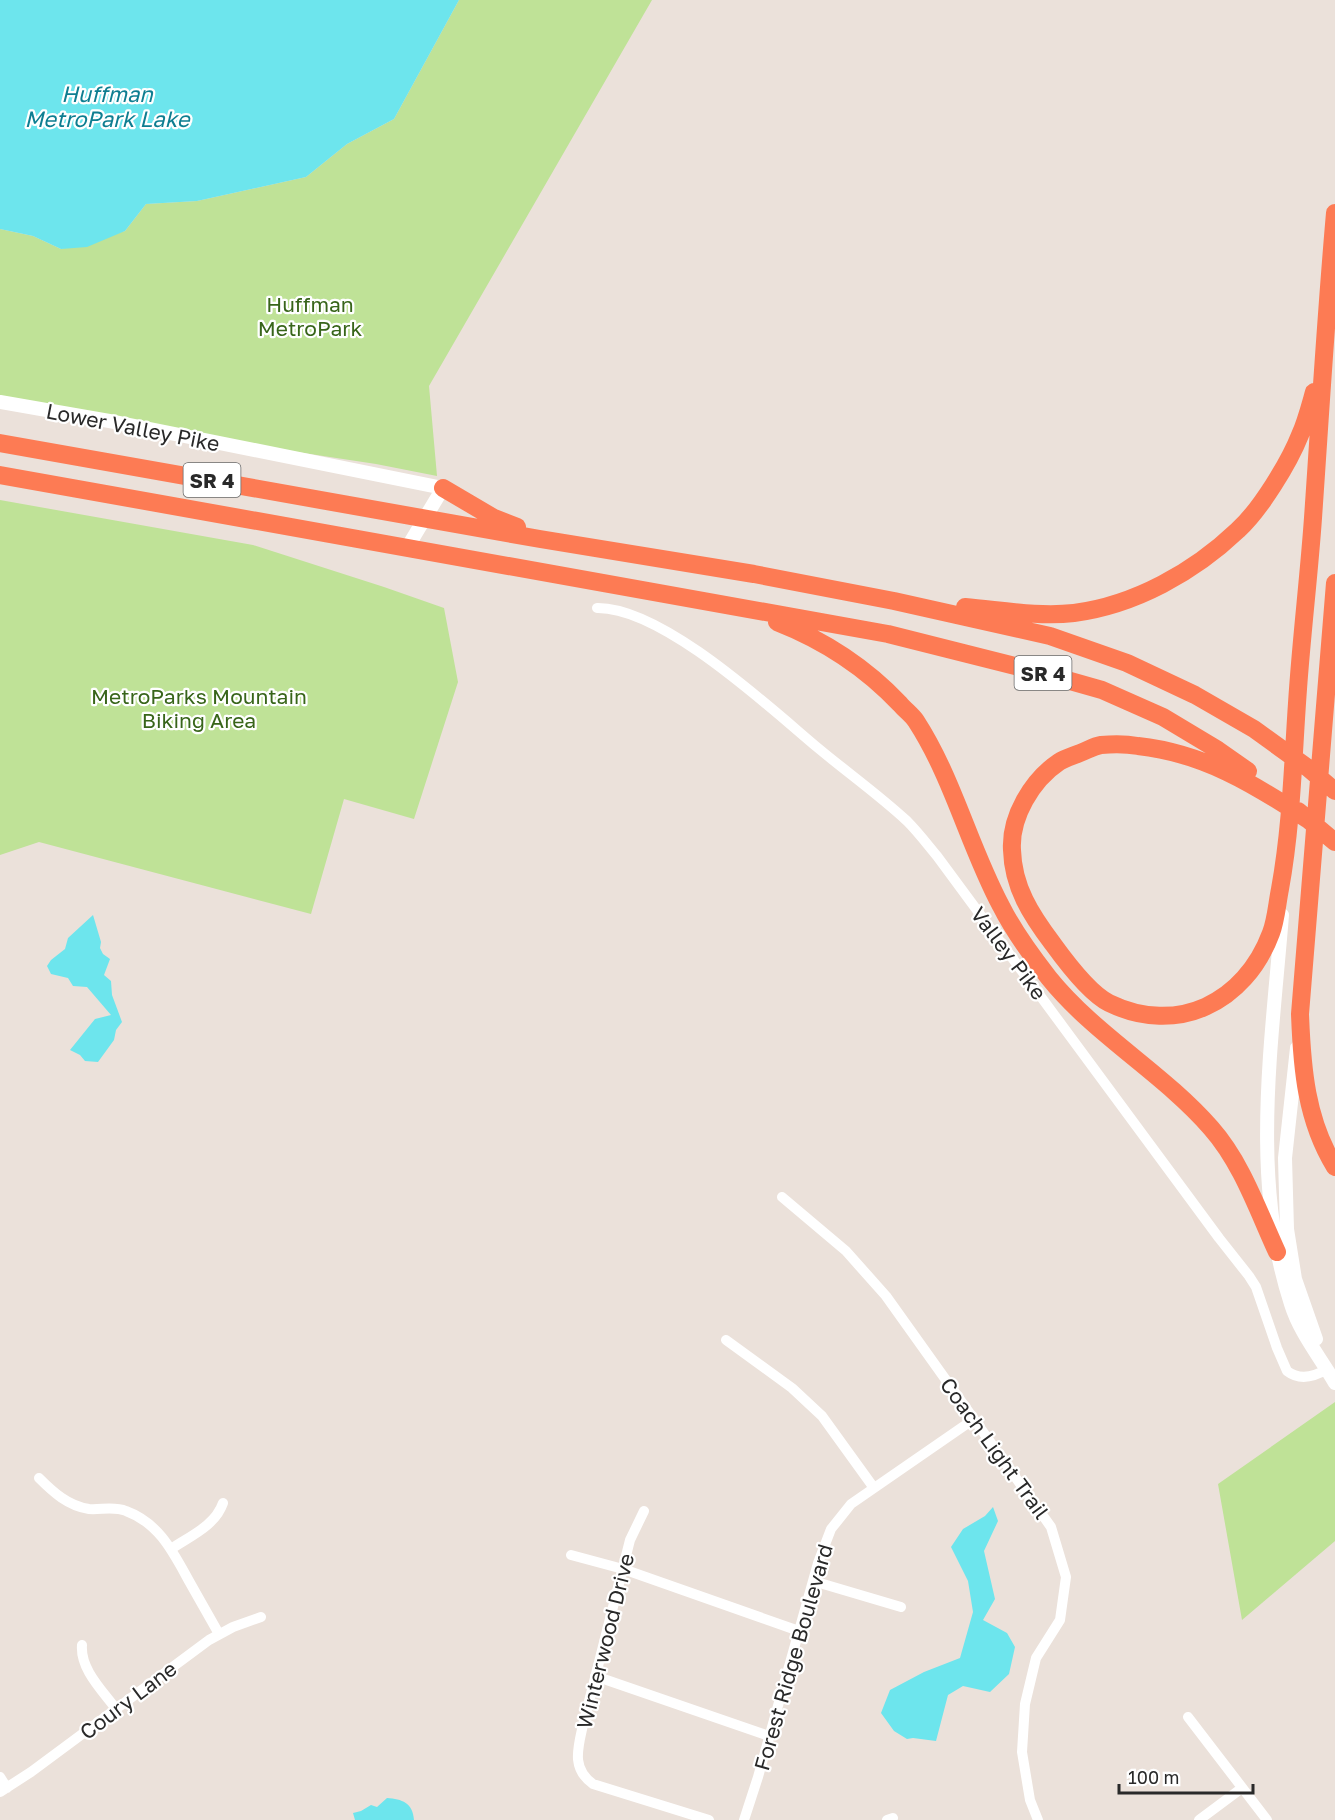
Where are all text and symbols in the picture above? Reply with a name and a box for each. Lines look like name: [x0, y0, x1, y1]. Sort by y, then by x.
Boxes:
water label: Huffman MetroPark Lake: [24, 80, 192, 132]
park label: Huffman MetroPark: [258, 291, 362, 341]
street label: Lower Valley Pike: [44, 397, 222, 457]
road number: SR 4: [184, 463, 240, 497]
road number: SR 4: [1014, 656, 1072, 690]
park label: MetroParks Mountain Biking Area: [91, 683, 307, 733]
street label: Valley Pike: [966, 901, 1052, 1005]
street label: Coach Light Trail: [935, 1372, 1055, 1524]
street label: Forest Ridge Boulevard: [748, 1541, 838, 1773]
street label: Winterwood Drive: [571, 1551, 639, 1731]
street label: Coury Lane: [74, 1655, 182, 1745]
scale bar: [1119, 1757, 1252, 1795]
text: 100 m: [1128, 1766, 1179, 1788]

